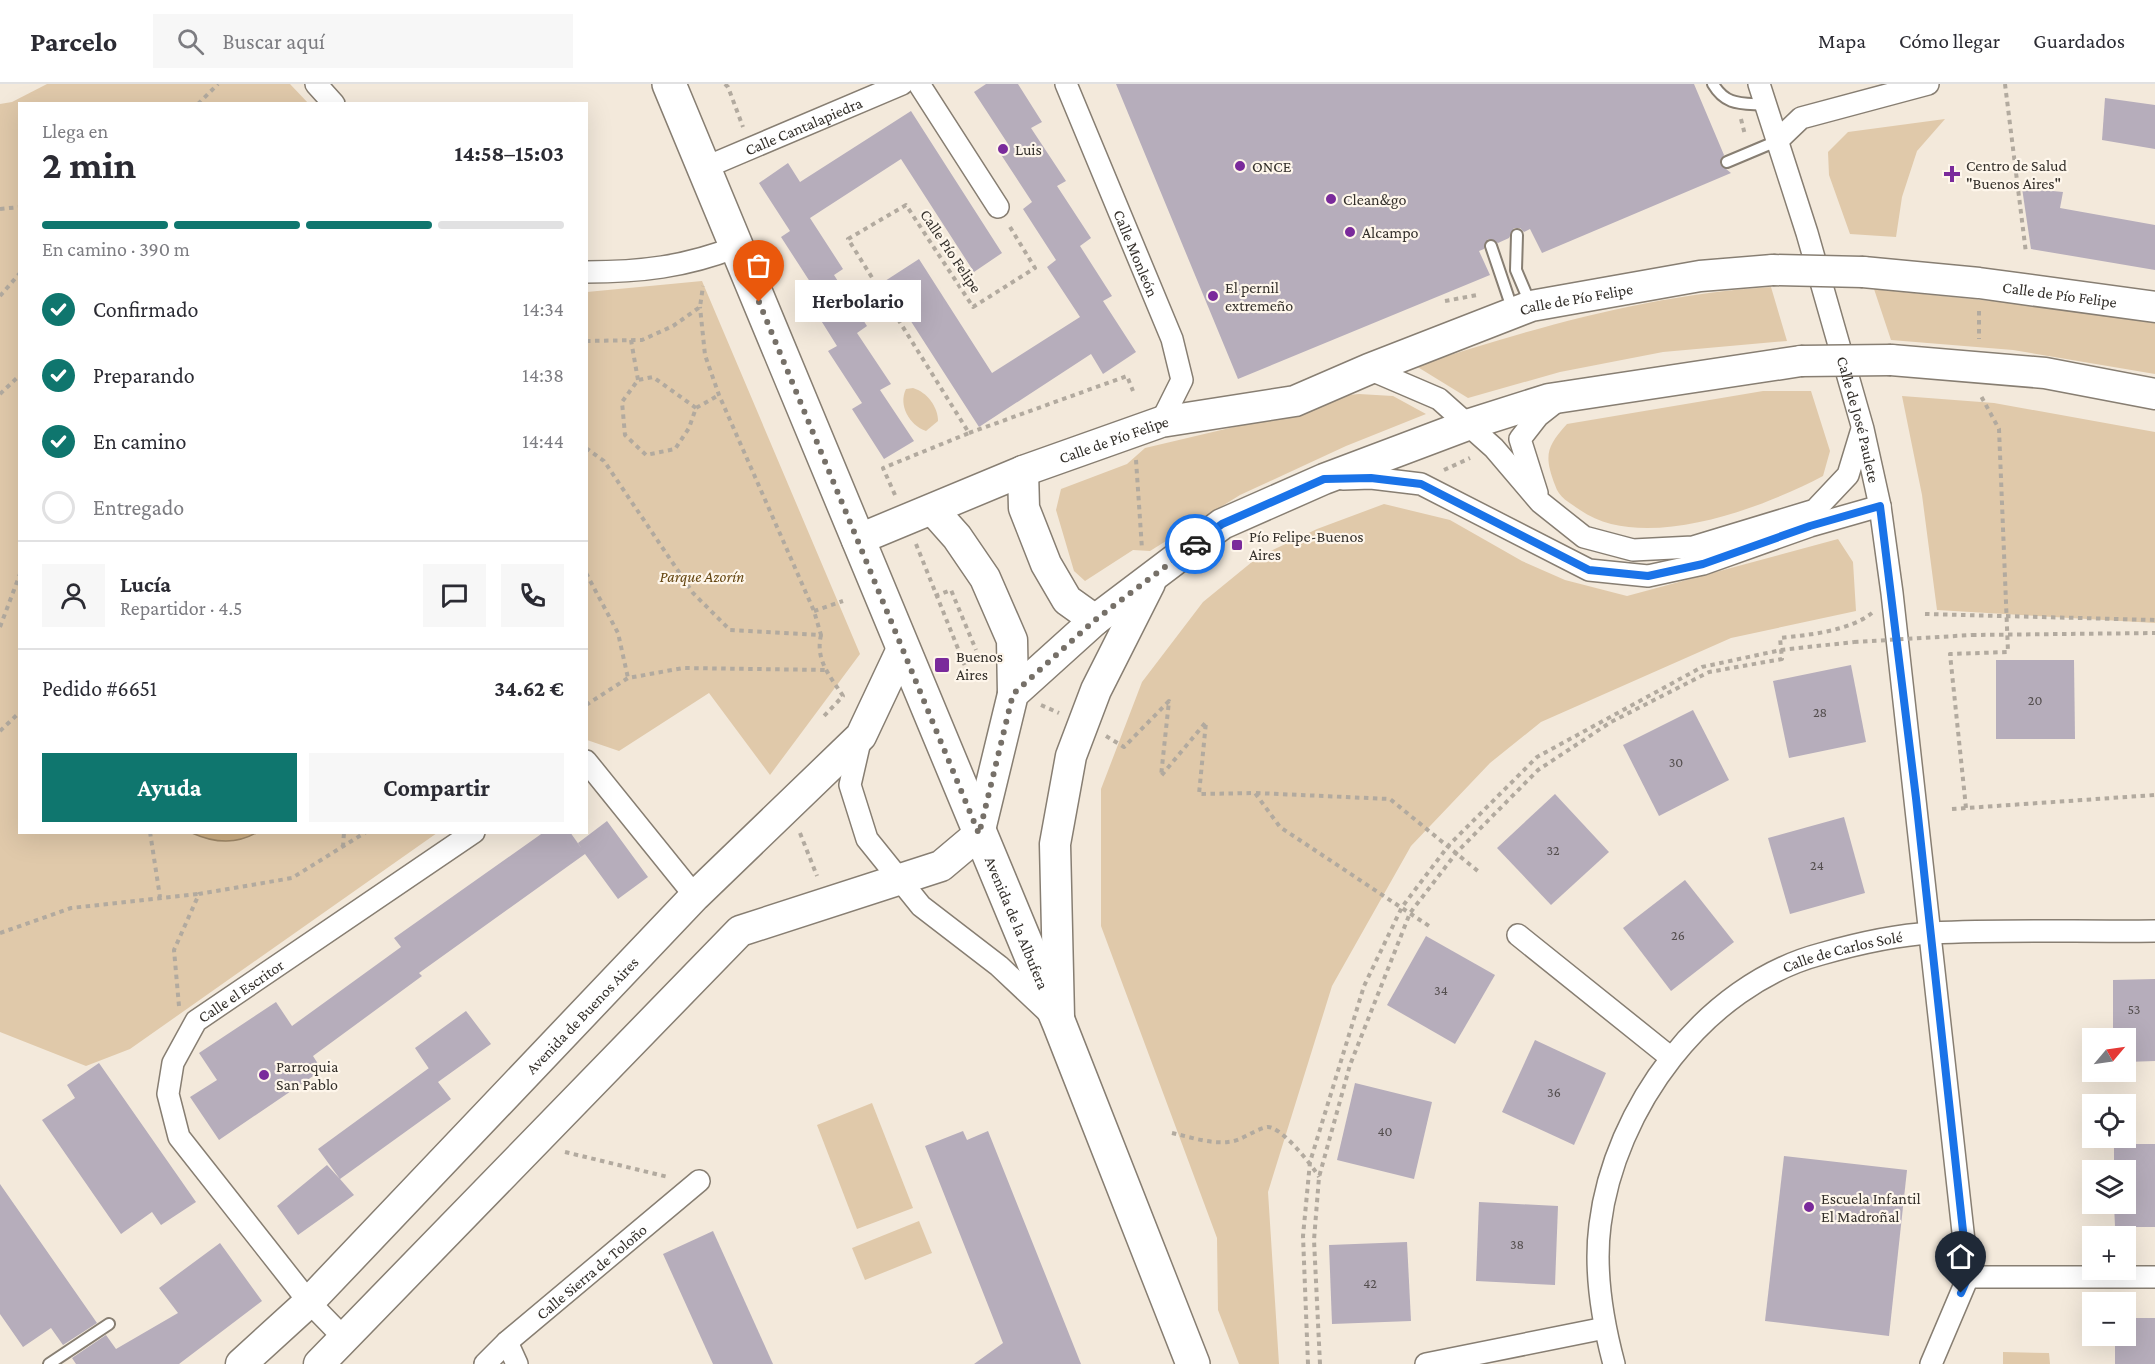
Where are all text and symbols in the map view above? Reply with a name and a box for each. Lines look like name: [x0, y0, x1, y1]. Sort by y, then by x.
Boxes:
search box: [153, 14, 573, 68]
icon: search: [174, 25, 207, 58]
text: Parcelo: [30, 26, 117, 57]
text: Buscar aquí: [222, 29, 325, 54]
text: Mapa: [1818, 29, 1866, 53]
text: Cómo llegar: [1899, 29, 2000, 53]
text: Guardados: [2033, 29, 2125, 53]
street label: Calle Cantalapiedra: [742, 93, 865, 158]
text: Llega en: [42, 120, 108, 142]
text: 14:58–15:03: [455, 141, 564, 166]
place label: Luis: [1015, 141, 1042, 158]
marker: Luis: [996, 142, 1010, 156]
text: 2 min: [42, 143, 136, 186]
place label: Centro de Salud "Buenos Aires": [1966, 157, 2068, 192]
place label: ONCE: [1252, 158, 1292, 175]
marker: ONCE: [1233, 159, 1247, 173]
marker: Centro de Salud "Buenos Aires": [1943, 165, 1961, 183]
place label: Clean&go: [1343, 191, 1406, 209]
marker: Clean&go: [1324, 192, 1338, 206]
street label: Calle Pío Felipe: [916, 206, 985, 296]
street label: Calle Monleón: [1111, 207, 1162, 299]
place label: Alcampo: [1362, 224, 1419, 242]
marker: Alcampo: [1343, 225, 1357, 239]
text: En camino · 390 m: [42, 238, 190, 260]
pin: [733, 240, 784, 302]
icon: bag: [742, 249, 775, 282]
street label: Calle de Pío Felipe: [2002, 278, 2118, 310]
place label: El pernil extremeño: [1225, 279, 1293, 314]
street label: Calle de Pío Felipe: [1517, 280, 1634, 318]
callout: Herbolario: [795, 281, 921, 323]
marker: El pernil extremeño: [1206, 289, 1220, 303]
text: Herbolario: [812, 290, 904, 312]
icon: check: [42, 293, 75, 326]
text: Confirmado: [93, 297, 199, 322]
text: 14:34: [523, 298, 564, 320]
street label: Calle de José Paulete: [1834, 354, 1883, 484]
icon: check: [42, 359, 75, 392]
text: Preparando: [93, 363, 195, 388]
text: 14:38: [522, 364, 564, 386]
street label: Calle de Pío Felipe: [1057, 412, 1170, 466]
icon: check: [42, 425, 75, 458]
text: En camino: [93, 429, 186, 454]
text: 14:44: [522, 430, 564, 452]
text: Entregado: [93, 495, 184, 520]
courier: [1165, 514, 1225, 574]
icon: car: [1179, 528, 1212, 561]
place label: Pío Felipe-Buenos Aires: [1249, 528, 1364, 563]
marker: Pío Felipe-Buenos Aires: [1230, 538, 1244, 552]
button: person: [42, 564, 105, 627]
button: chat: [423, 564, 486, 627]
button: phone: [501, 564, 564, 627]
park label: Parque Azorín: [660, 568, 744, 586]
text: Lucía: [120, 572, 171, 597]
text: Repartidor · 4.5: [120, 597, 242, 619]
place label: Buenos Aires: [956, 648, 1003, 683]
marker: Buenos Aires: [933, 656, 951, 674]
text: Pedido #6651: [42, 676, 157, 701]
text: 34.62 €: [494, 676, 564, 701]
house number: 20: [2028, 692, 2042, 708]
house number: 28: [1813, 704, 1827, 720]
button: Ayuda: [42, 753, 297, 822]
button: Compartir: [309, 753, 564, 822]
house number: 30: [1669, 754, 1683, 770]
house number: 32: [1546, 842, 1560, 858]
street label: Avenida de la Albufera: [982, 854, 1053, 992]
house number: 24: [1810, 857, 1824, 873]
house number: 26: [1671, 927, 1685, 943]
street label: Calle de Carlos Solé: [1779, 928, 1904, 976]
street label: Avenida de Buenos Aires: [522, 953, 641, 1077]
street label: Calle el Escritor: [195, 955, 287, 1026]
house number: 34: [1434, 982, 1448, 998]
house number: 53: [2127, 1001, 2141, 1017]
north arrow: [2082, 1028, 2136, 1082]
map controls: [2082, 1028, 2136, 1346]
place label: Parroquia San Pablo: [276, 1058, 339, 1093]
marker: Parroquia San Pablo: [257, 1068, 271, 1082]
house number: 36: [1547, 1084, 1561, 1100]
button: locate: [2082, 1094, 2136, 1148]
house number: 40: [1377, 1123, 1393, 1139]
button: layers: [2082, 1160, 2136, 1214]
place label: Escuela Infantil El Madroñal: [1821, 1190, 1921, 1225]
marker: Escuela Infantil El Madroñal: [1802, 1200, 1816, 1214]
street label: Calle Sierra de Toloño: [533, 1220, 650, 1322]
button: +: [2082, 1226, 2136, 1280]
pin: [1935, 1231, 1986, 1293]
house number: 38: [1510, 1236, 1524, 1252]
icon: home: [1944, 1240, 1977, 1273]
house number: 42: [1363, 1275, 1377, 1291]
button: −: [2082, 1292, 2136, 1346]

